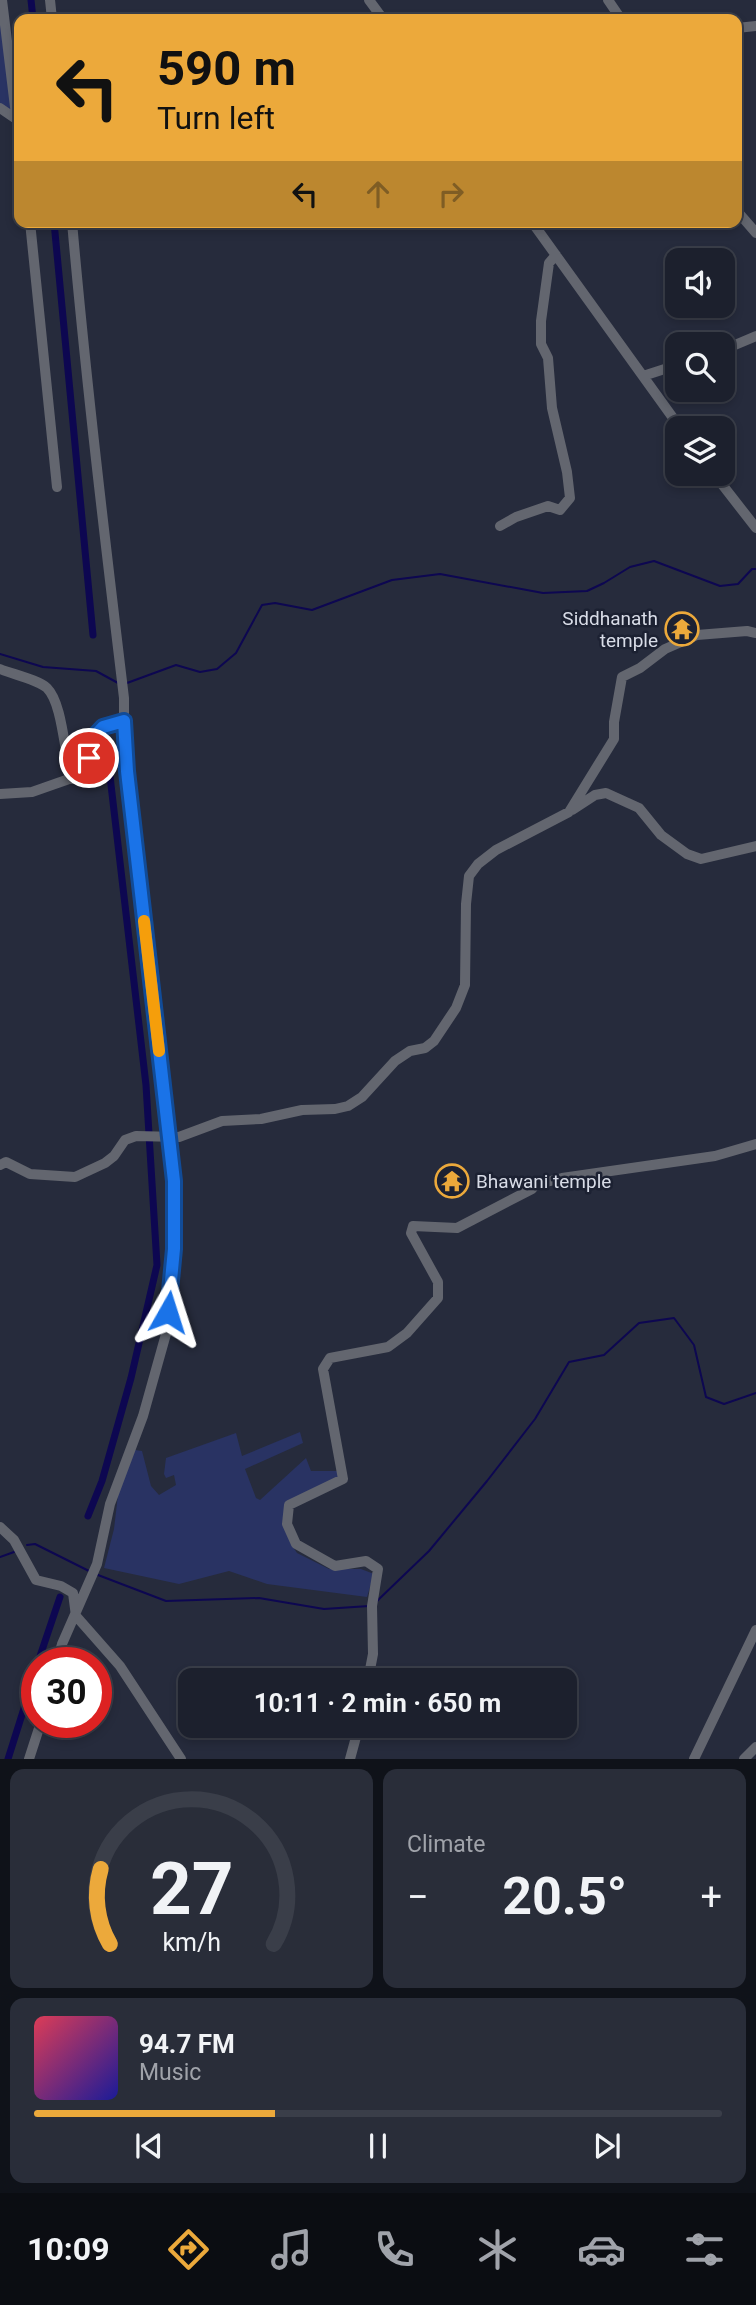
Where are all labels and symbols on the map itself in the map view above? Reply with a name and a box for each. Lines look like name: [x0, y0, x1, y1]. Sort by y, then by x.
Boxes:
place label: Siddhanath temple: [562, 607, 658, 652]
temple icon: Siddhanath temple: [663, 610, 701, 648]
pin: [59, 728, 119, 788]
temple icon: Bhawani temple: [433, 1162, 471, 1200]
place label: Bhawani temple: [476, 1170, 611, 1193]
position arrow: [131, 1275, 205, 1349]
speed limit sign: 30: [21, 1647, 112, 1738]

